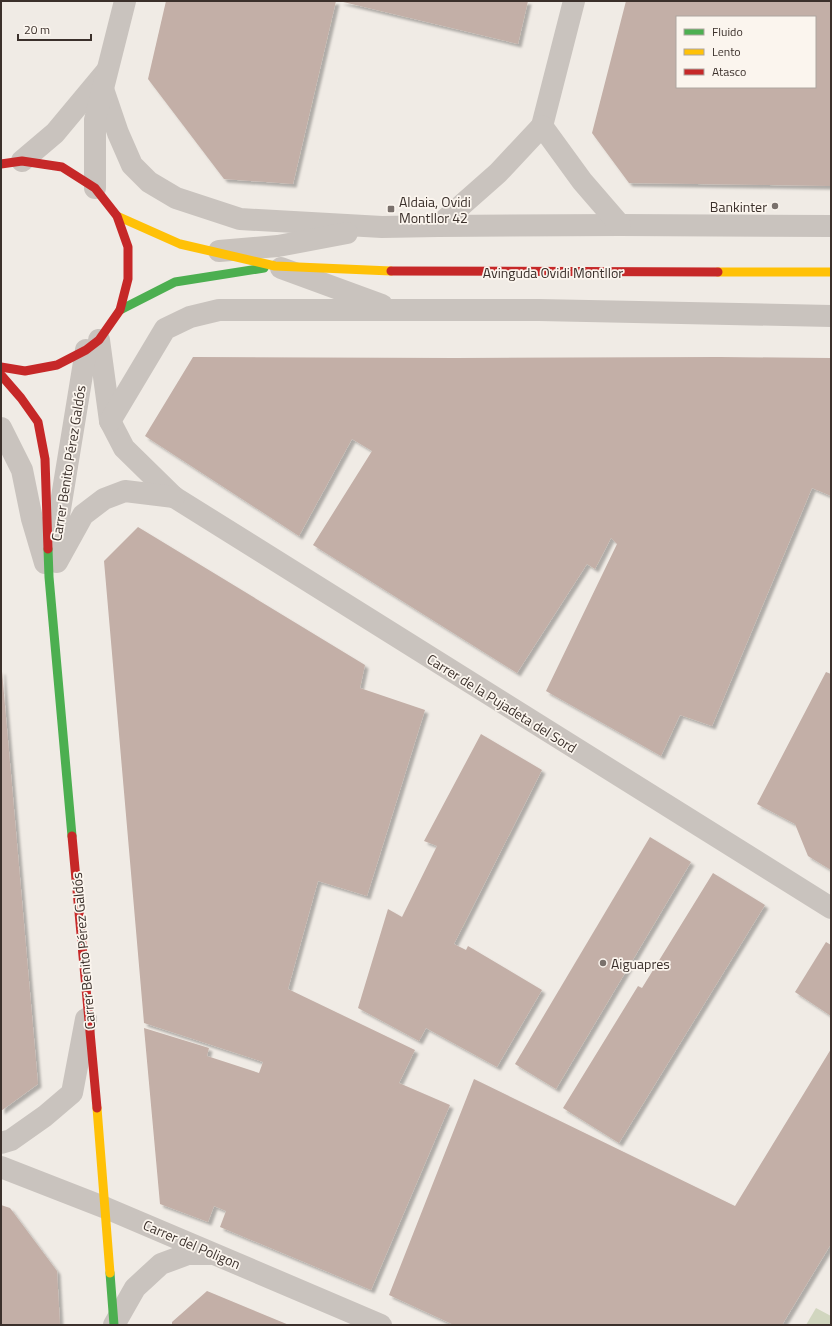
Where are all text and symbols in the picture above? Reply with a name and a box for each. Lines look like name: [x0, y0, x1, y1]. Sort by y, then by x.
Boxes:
scale bar: [18, 16, 91, 42]
legend: [676, 16, 816, 88]
text: 20 m: [24, 20, 50, 39]
text: Fluido: [712, 22, 743, 41]
text: Lento: [712, 42, 741, 61]
text: Atasco: [712, 62, 746, 81]
place label: Aldaia, Ovidi Montllor 42: [399, 191, 471, 228]
place label: Bankinter: [710, 196, 767, 217]
marker: Bankinter: [770, 201, 780, 211]
marker: Aldaia, Ovidi Montllor 42: [386, 204, 396, 214]
street label: Avinguda Ovidi Montllor: [483, 262, 623, 283]
street label: Carrer Benito Pérez Galdós: [45, 384, 91, 542]
street label: Carrer de la Pujadeta del Sord: [423, 648, 581, 758]
street label: Carrer Benito Pérez Galdós: [66, 872, 100, 1030]
place label: Aiguapres: [611, 953, 670, 974]
marker: Aiguapres: [598, 958, 608, 968]
street label: Carrer del Poligon: [140, 1214, 244, 1274]

